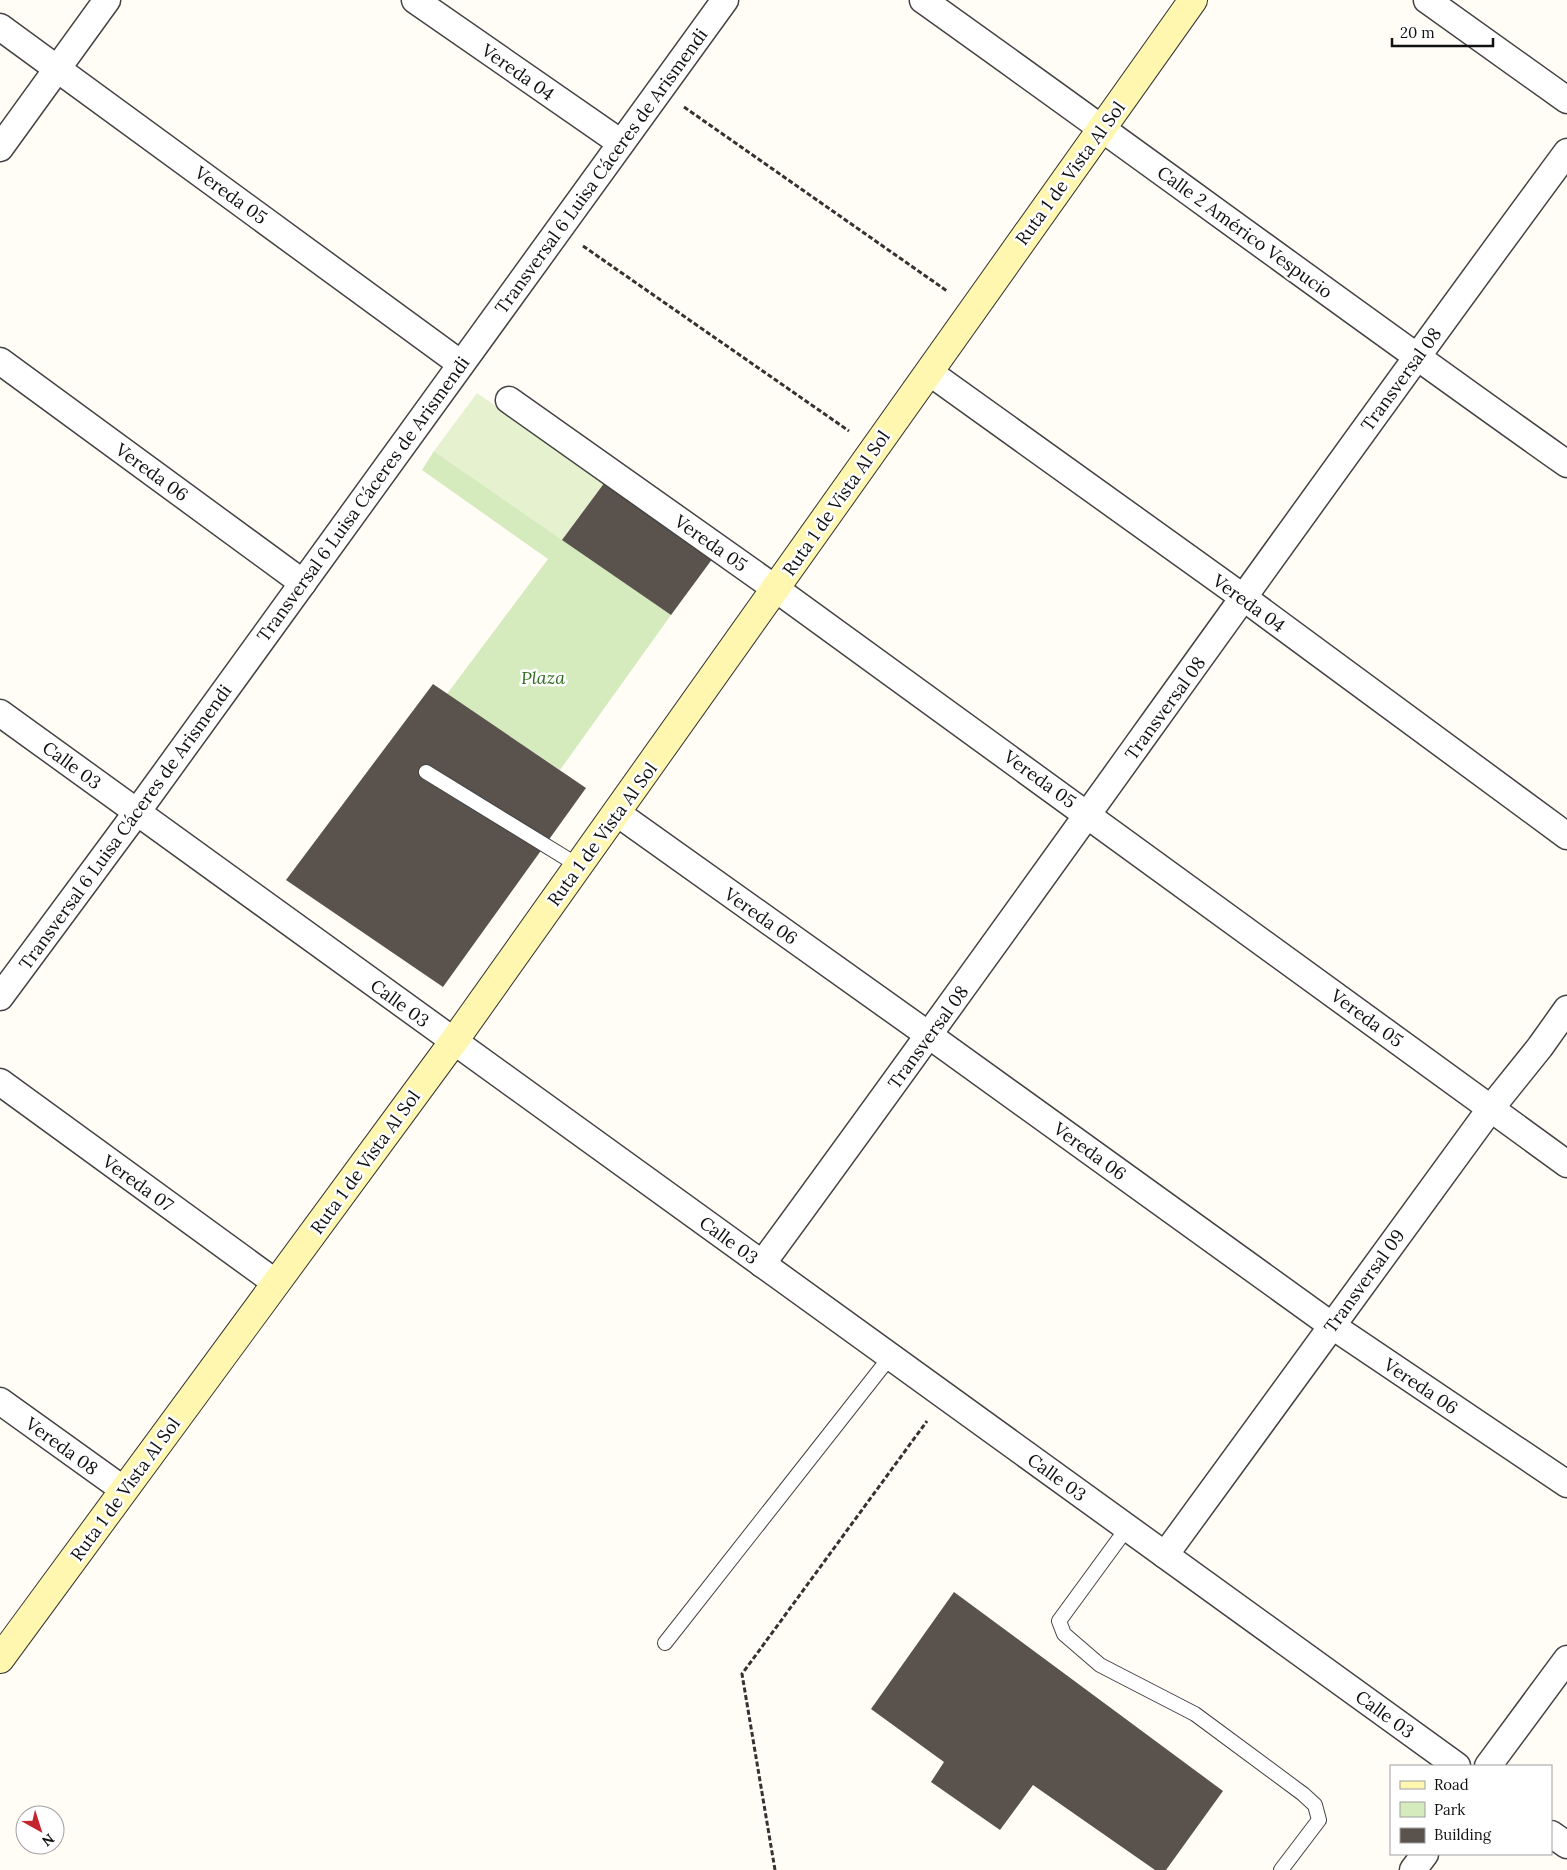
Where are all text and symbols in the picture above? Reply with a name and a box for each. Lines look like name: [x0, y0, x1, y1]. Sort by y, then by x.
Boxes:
scale bar: [1392, 15, 1493, 47]
text: 20 m: [1400, 23, 1435, 42]
street label: Transversal 6 Luisa Cáceres de Arismendi: [490, 24, 712, 318]
street label: Vereda 04: [476, 38, 559, 106]
street label: Ruta 1 de Vista Al Sol: [1010, 97, 1130, 249]
street label: Vereda 05: [189, 160, 272, 229]
street label: Calle 2 Américo Vespucio: [1153, 161, 1337, 303]
street label: Transversal 08: [1356, 323, 1446, 435]
street label: Transversal 6 Luisa Cáceres de Arismendi: [252, 352, 474, 646]
street label: Ruta 1 de Vista Al Sol: [777, 426, 895, 580]
street label: Vereda 06: [110, 437, 193, 506]
street label: Vereda 05: [669, 509, 752, 576]
street label: Vereda 04: [1208, 568, 1290, 637]
street label: Transversal 08: [1120, 652, 1210, 764]
park label: Plaza: [521, 666, 565, 689]
street label: Transversal 6 Luisa Cáceres de Arismendi: [14, 680, 236, 974]
street label: Calle 03: [38, 736, 106, 794]
street label: Vereda 05: [998, 744, 1081, 813]
street label: Ruta 1 de Vista Al Sol: [542, 758, 662, 910]
street label: Vereda 06: [719, 882, 802, 950]
street label: Calle 03: [366, 974, 434, 1032]
street label: Transversal 08: [883, 981, 973, 1093]
street label: Vereda 05: [1325, 983, 1408, 1052]
street label: Ruta 1 de Vista Al Sol: [305, 1086, 425, 1238]
street label: Vereda 06: [1048, 1116, 1131, 1185]
street label: Vereda 07: [97, 1149, 178, 1216]
street label: Calle 03: [695, 1211, 763, 1269]
street label: Transversal 09: [1319, 1225, 1409, 1337]
street label: Vereda 06: [1379, 1352, 1462, 1419]
street label: Vereda 08: [20, 1411, 103, 1480]
street label: Ruta 1 de Vista Al Sol: [65, 1413, 185, 1565]
street label: Calle 03: [1023, 1448, 1091, 1506]
street label: Calle 03: [1351, 1685, 1419, 1743]
legend: [1390, 1765, 1552, 1855]
text: Road: [1434, 1775, 1469, 1794]
text: Park: [1434, 1800, 1465, 1819]
north arrow: [15, 1805, 65, 1855]
text: Building: [1434, 1825, 1492, 1844]
text: N: [38, 1830, 58, 1851]

